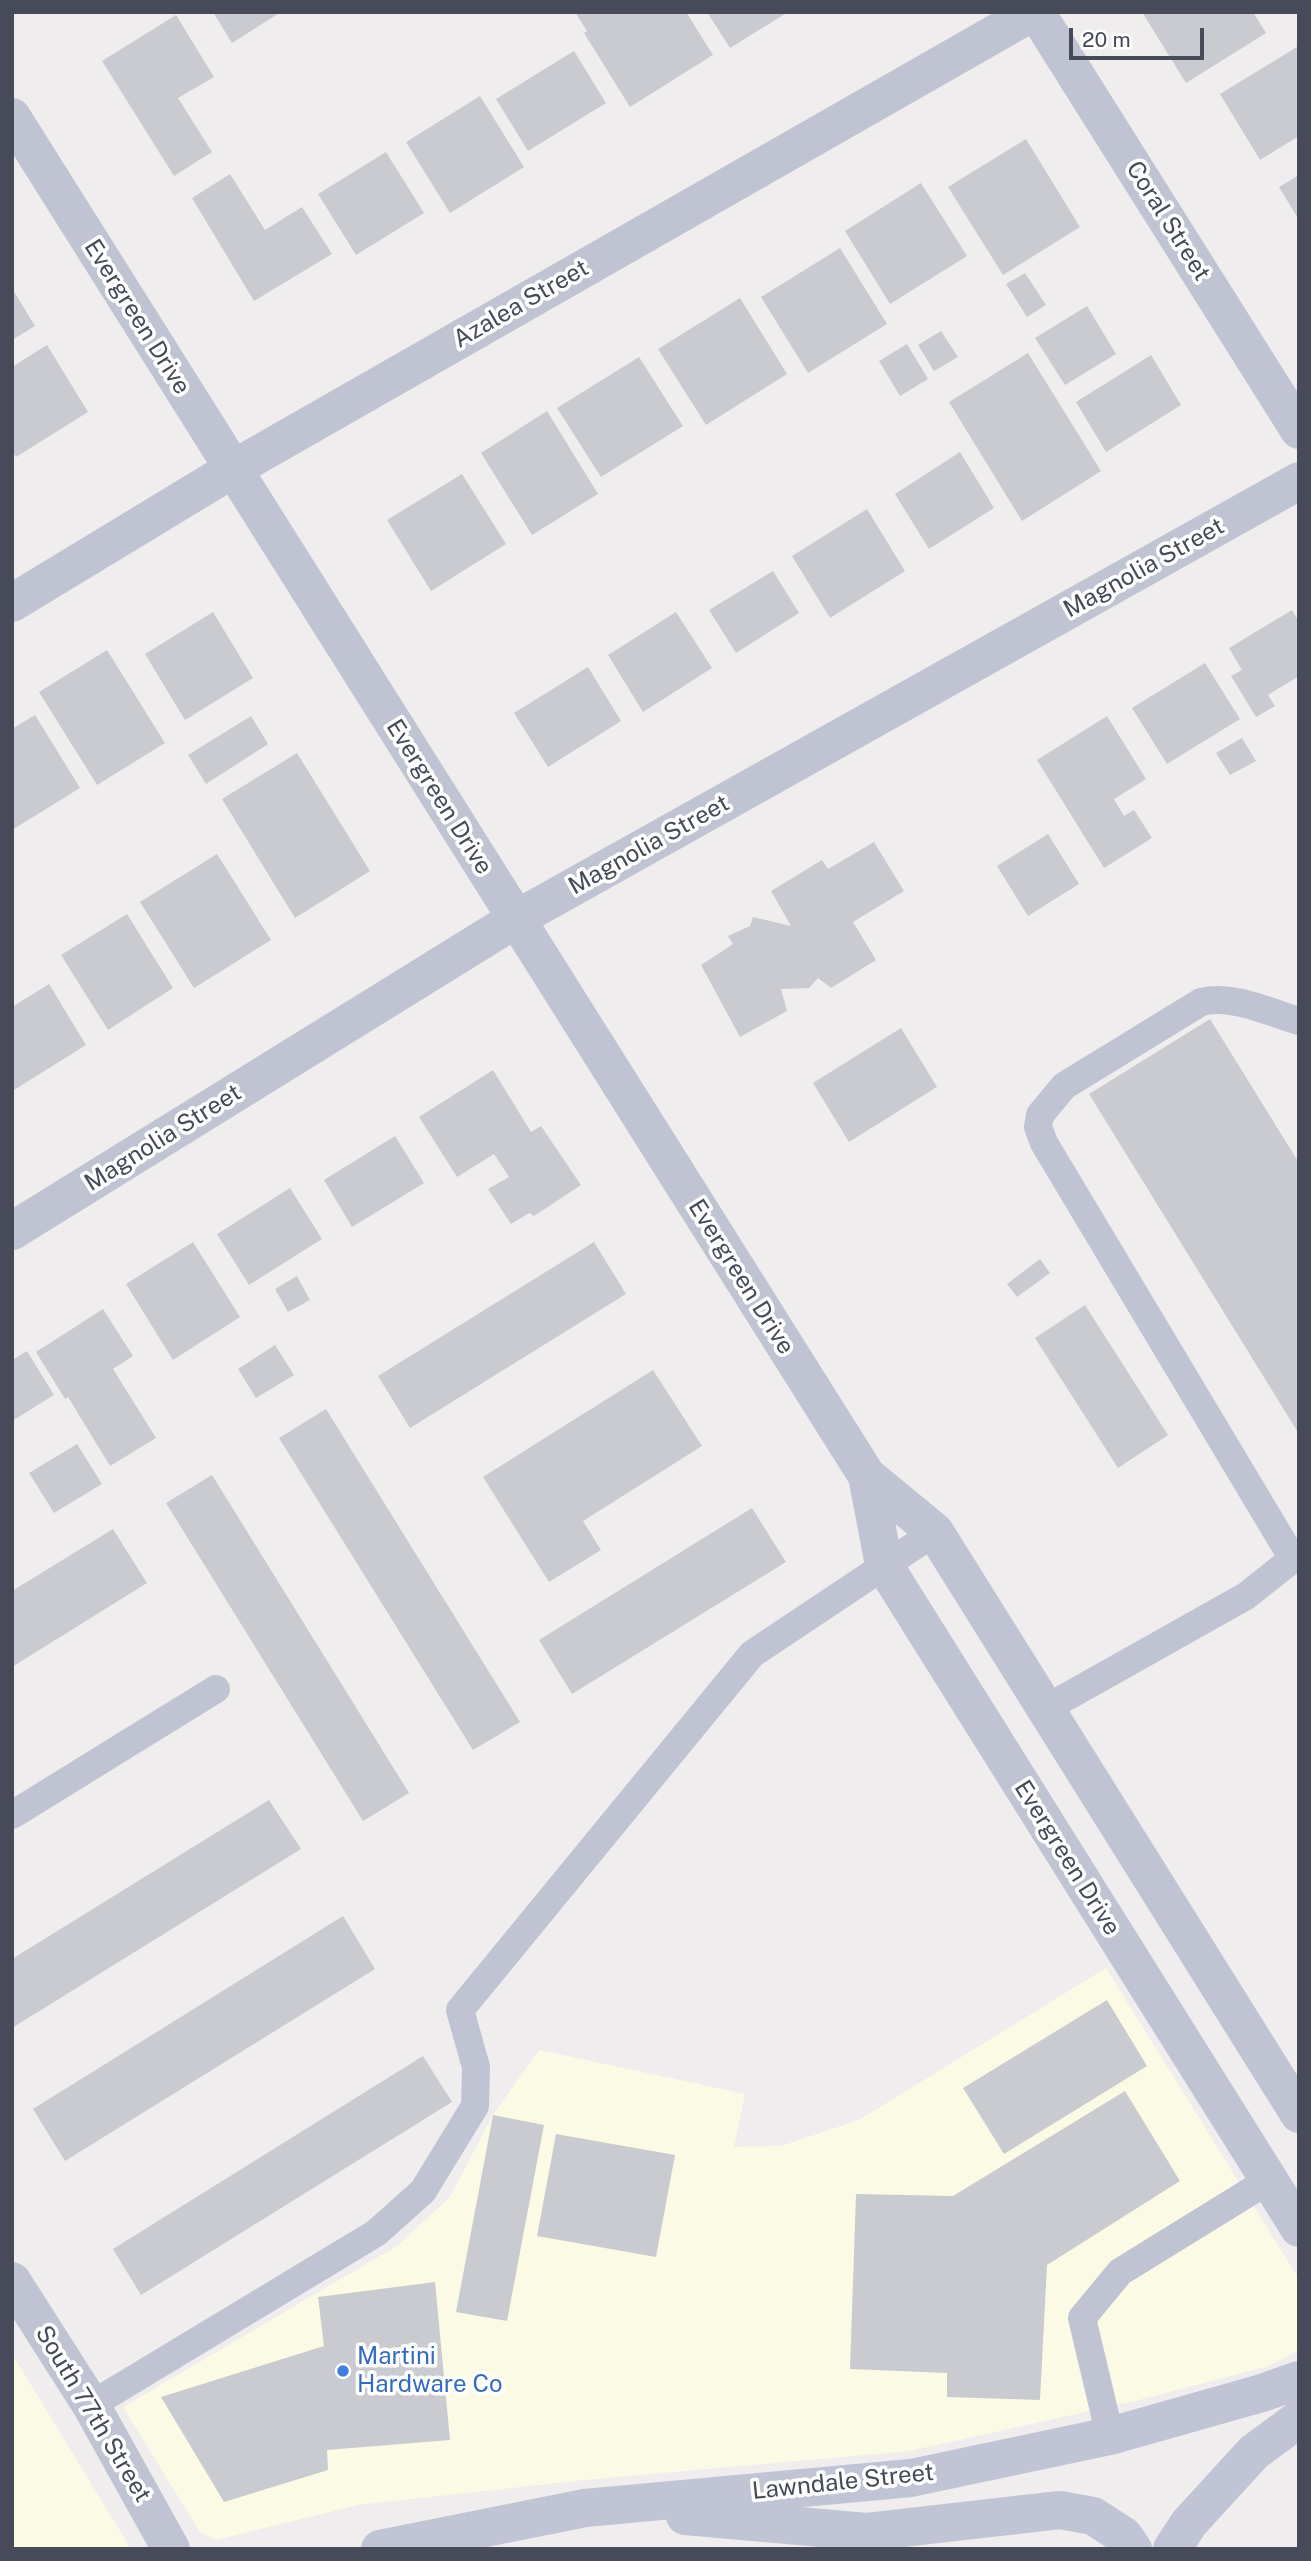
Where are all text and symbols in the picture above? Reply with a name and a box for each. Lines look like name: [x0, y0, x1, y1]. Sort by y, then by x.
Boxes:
scale bar: [1073, 14, 1208, 58]
text: 20 m: [1082, 27, 1131, 52]
street label: Coral Street: [1120, 156, 1216, 286]
street label: Evergreen Drive: [78, 234, 196, 400]
street label: Azalea Street: [448, 254, 594, 354]
street label: Magnolia Street: [1059, 512, 1229, 624]
street label: Evergreen Drive: [380, 714, 498, 880]
street label: Magnolia Street: [564, 789, 734, 901]
street label: Magnolia Street: [79, 1078, 247, 1198]
street label: Evergreen Drive: [682, 1194, 800, 1360]
street label: Evergreen Drive: [1008, 1775, 1126, 1941]
street label: South 77th Street: [29, 2321, 157, 2507]
place label: Martini Hardware Co: [357, 2343, 502, 2399]
marker: Martini Hardware Co: [335, 2363, 351, 2379]
street label: Lawndale Street: [751, 2458, 935, 2506]

